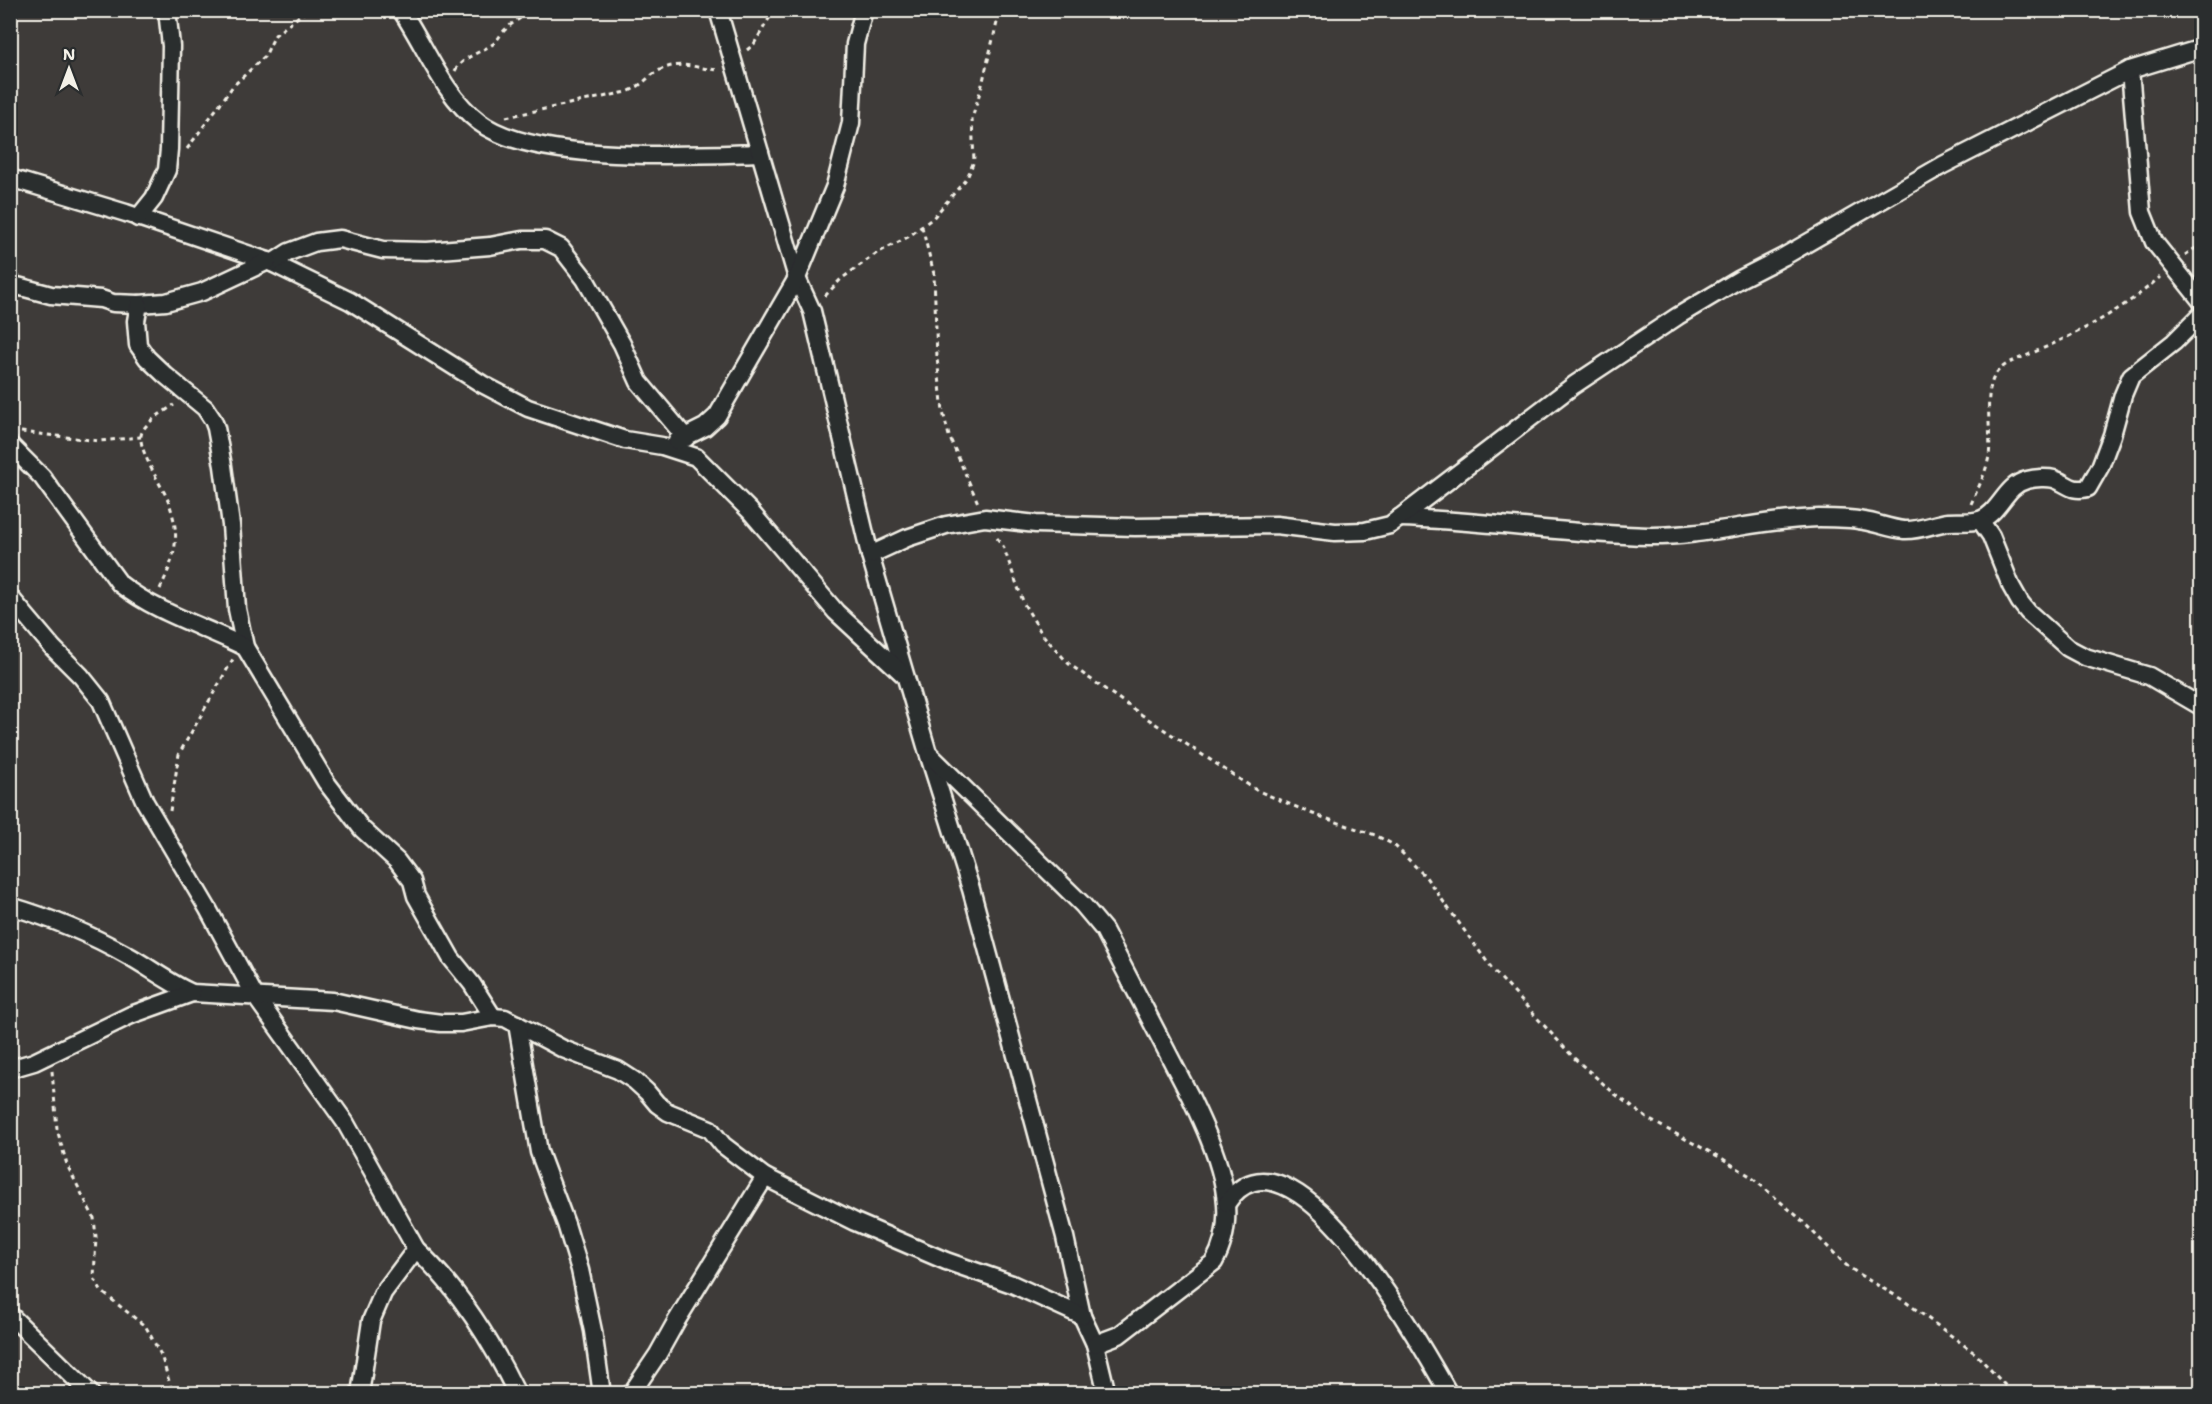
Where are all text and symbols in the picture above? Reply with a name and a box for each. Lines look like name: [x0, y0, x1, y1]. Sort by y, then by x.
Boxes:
north arrow: [39, 39, 99, 99]
text: N: [63, 44, 75, 65]

